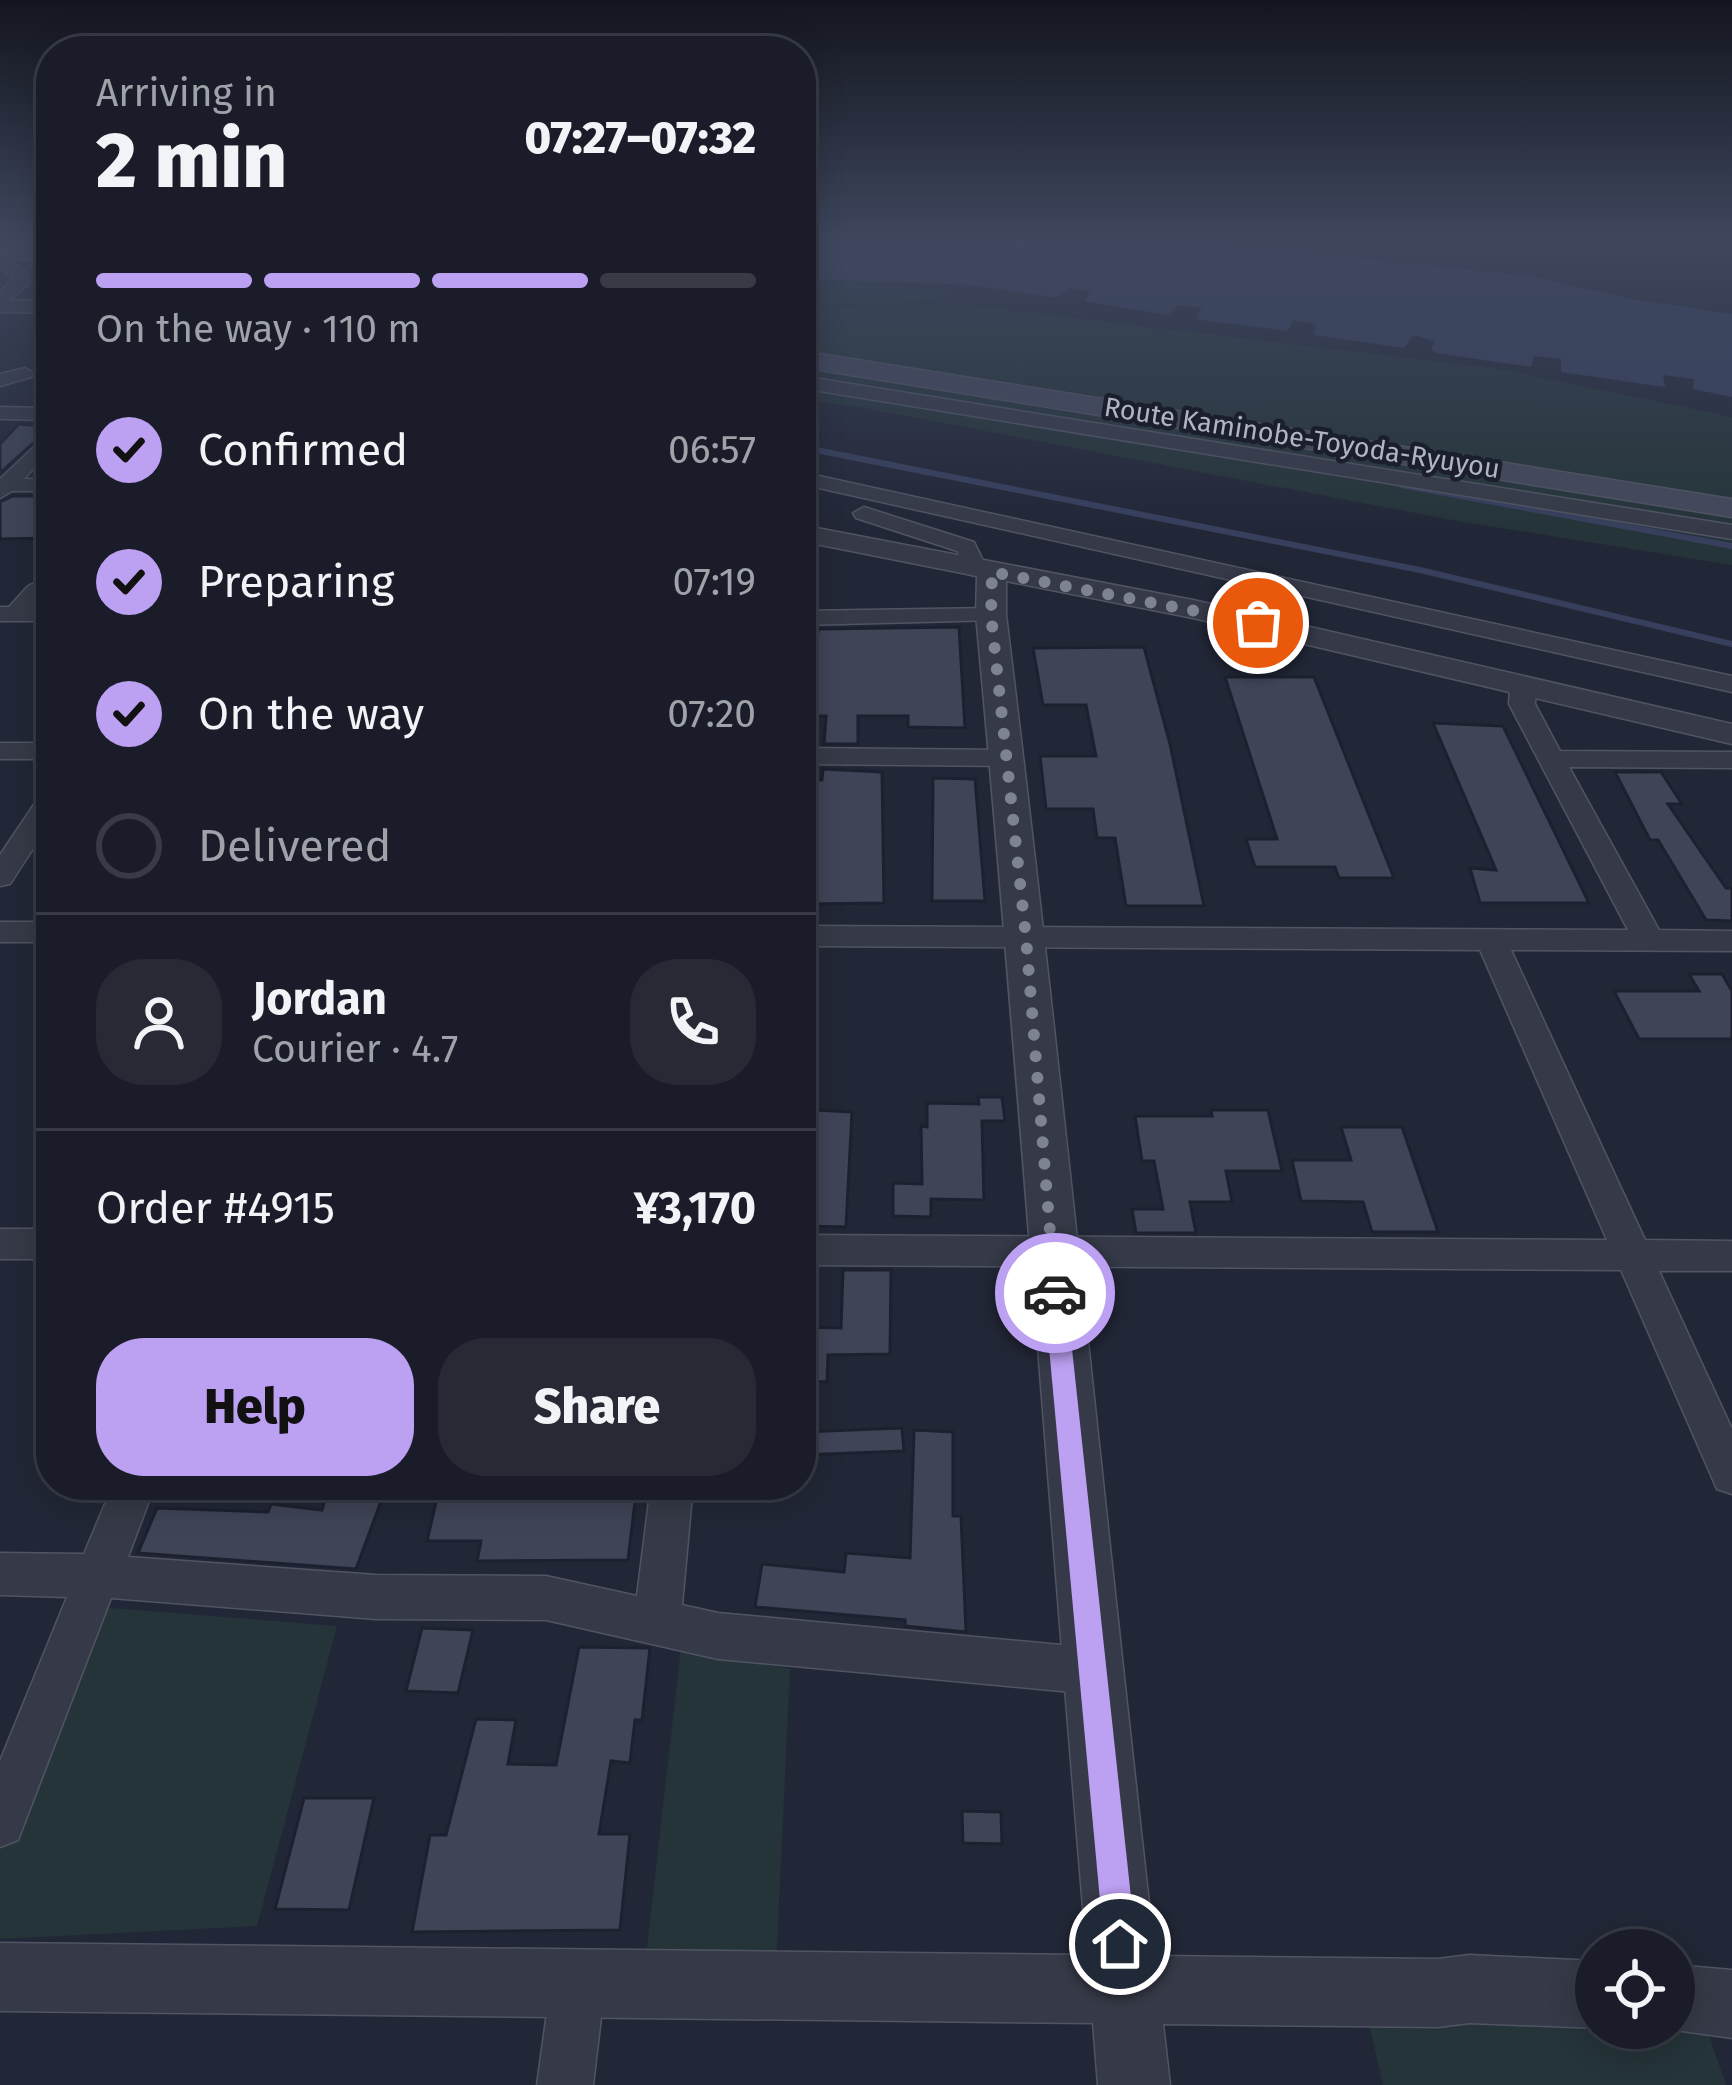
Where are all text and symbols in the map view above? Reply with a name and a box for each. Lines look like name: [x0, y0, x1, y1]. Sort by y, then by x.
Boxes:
text: Arriving in: [96, 70, 277, 116]
text: 07:27–07:32: [525, 111, 756, 165]
text: 2 min: [96, 114, 287, 208]
text: On the way · 110 m: [96, 306, 421, 352]
street label: Route Kaminobe-Toyoda-Ryuyou: [1102, 391, 1502, 485]
icon: check: [96, 417, 162, 483]
text: Confirmed: [198, 423, 408, 477]
text: 06:57: [668, 427, 756, 473]
icon: check: [96, 549, 162, 615]
text: Preparing: [198, 555, 394, 609]
text: 07:19: [673, 559, 756, 605]
pin: [1207, 572, 1309, 674]
icon: bag: [1225, 590, 1291, 656]
icon: check: [96, 681, 162, 747]
text: On the way: [198, 687, 424, 741]
text: 07:20: [667, 691, 756, 737]
text: Delivered: [198, 819, 391, 873]
button: person: [96, 959, 222, 1085]
button: phone: [630, 959, 756, 1085]
text: Jordan: [252, 972, 387, 1026]
text: Courier · 4.7: [252, 1026, 458, 1072]
text: Order #4915: [96, 1181, 335, 1235]
text: ¥3,170: [634, 1181, 756, 1235]
courier: [995, 1233, 1115, 1353]
icon: car: [1022, 1260, 1088, 1326]
button: Help: [96, 1338, 414, 1476]
button: Share: [438, 1338, 756, 1476]
pin: [1069, 1893, 1171, 1995]
icon: home: [1087, 1911, 1153, 1977]
map controls: [1575, 1929, 1695, 2049]
button: locate: [1575, 1929, 1695, 2049]

